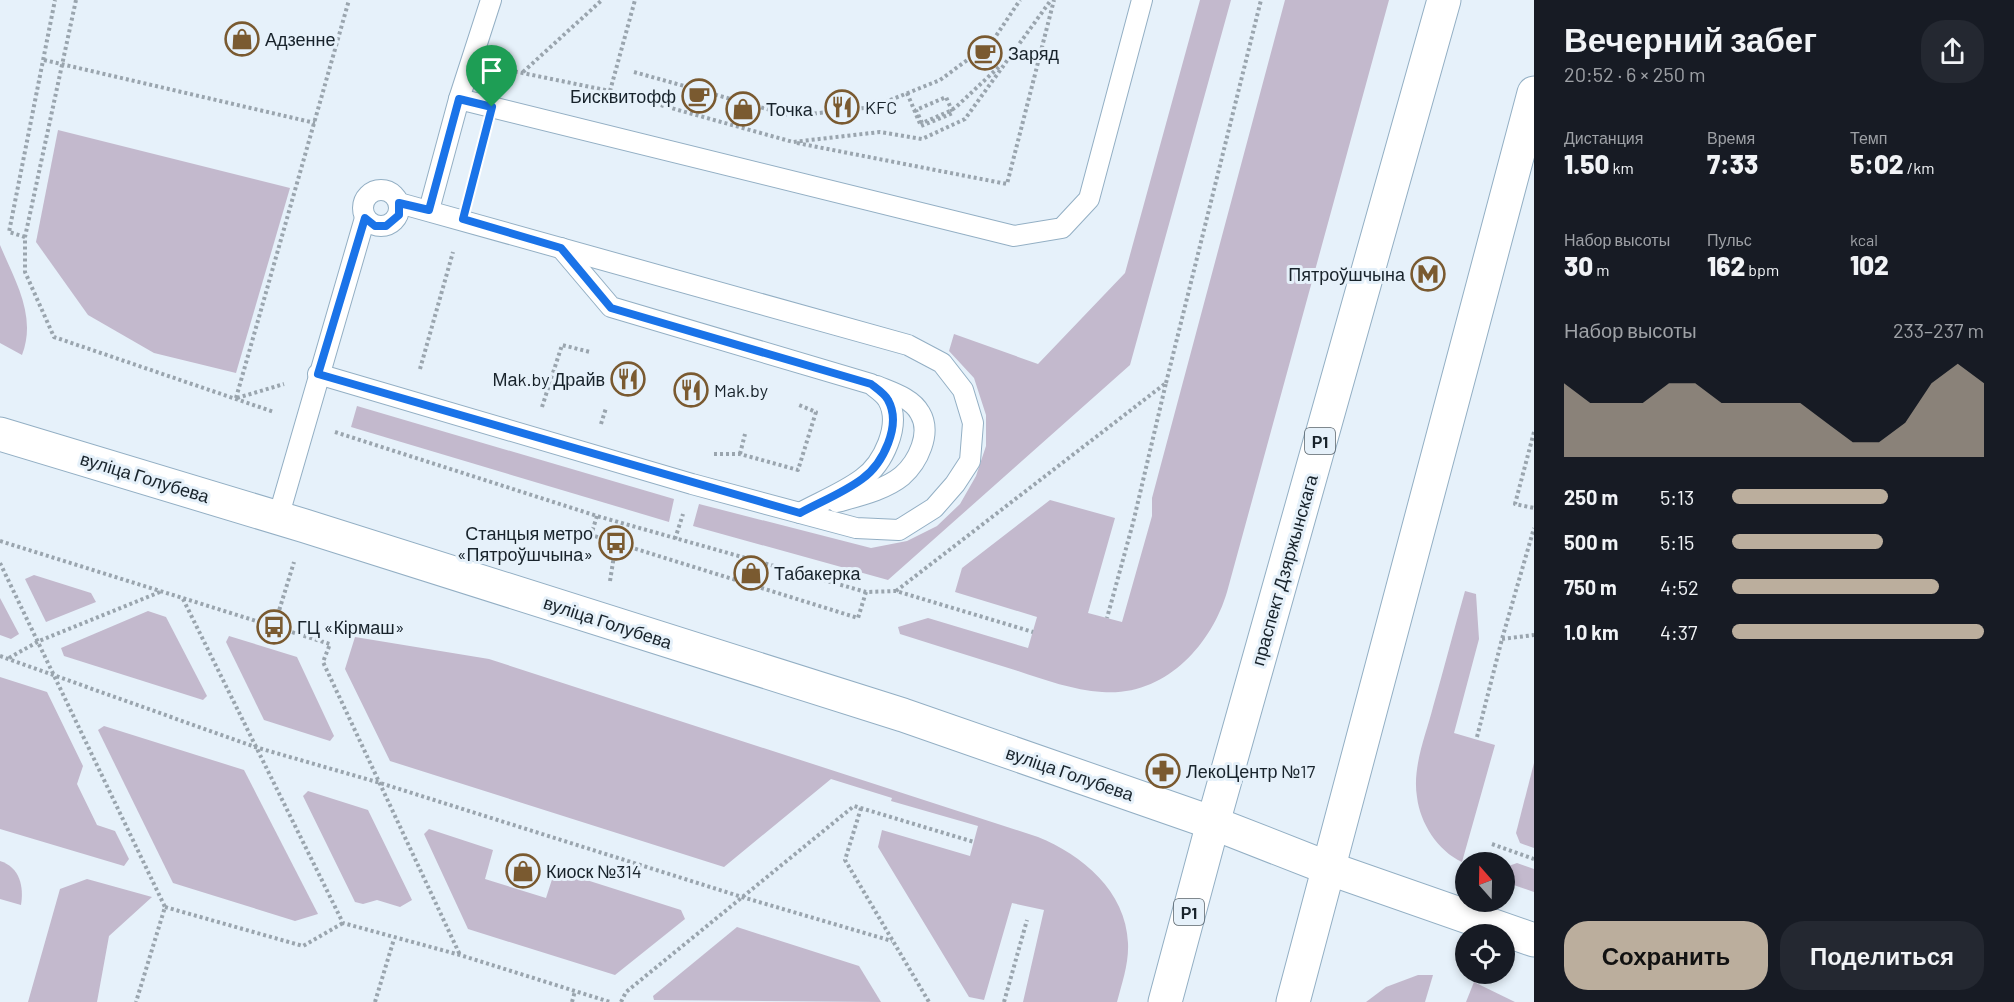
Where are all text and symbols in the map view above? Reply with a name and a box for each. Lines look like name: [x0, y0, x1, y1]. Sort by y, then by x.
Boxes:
text: Вечерний забег: [1564, 19, 1817, 59]
button: share: [1921, 20, 1984, 83]
shop icon: Адзенне: [224, 21, 260, 57]
place label: Адзенне: [265, 28, 335, 50]
cafe icon: Заряд: [967, 35, 1003, 71]
place label: Заряд: [1008, 42, 1059, 64]
pin: [466, 45, 517, 107]
icon: arrive: [475, 54, 508, 87]
text: 20:52 · 6 × 250 m: [1564, 62, 1706, 86]
cafe icon: Бисквитофф: [681, 78, 717, 114]
place label: Бисквитофф: [570, 85, 676, 107]
restaurant icon: KFC: [824, 89, 860, 125]
shop icon: Точка: [725, 91, 761, 127]
place label: KFC: [865, 96, 897, 118]
place label: Точка: [766, 98, 814, 120]
text: Дистанция: [1564, 128, 1643, 147]
text: Время: [1707, 128, 1755, 147]
text: Темп: [1850, 128, 1887, 147]
text: 1.50: [1564, 148, 1609, 179]
text: 7:33: [1707, 148, 1758, 179]
text: 5:02: [1850, 148, 1904, 179]
text: km: [1609, 158, 1634, 177]
text: /km: [1904, 158, 1934, 177]
text: Набор высоты: [1564, 230, 1670, 249]
text: Пульс: [1707, 230, 1752, 249]
text: kcal: [1850, 230, 1878, 249]
text: 102: [1850, 249, 1889, 280]
text: 30: [1564, 250, 1593, 281]
text: 162: [1707, 250, 1745, 281]
metro station icon: Пятроўшчына: [1410, 256, 1446, 292]
text: m: [1593, 260, 1610, 279]
text: bpm: [1745, 260, 1779, 279]
place label: Пятроўшчына: [1288, 263, 1406, 285]
text: Набор высоты: [1564, 318, 1697, 342]
text: 233–237 m: [1893, 318, 1984, 342]
restaurant icon: Маk.by Драйв: [610, 361, 646, 397]
place label: Маk.by Драйв: [492, 368, 605, 390]
restaurant icon: Mak.by: [673, 372, 709, 408]
place label: Mak.by: [714, 379, 768, 401]
road number: Р1: [1305, 428, 1335, 454]
street label: вуліца Голубева: [78, 447, 213, 507]
street label: праспект Дзяржынскага: [1246, 471, 1322, 668]
text: 250 m: [1564, 485, 1618, 509]
text: 5:13: [1660, 485, 1694, 509]
place label: Станцыя метро «Пятроўшчына»: [457, 522, 593, 565]
bus stop icon: Станцыя метро «Пятроўшчына»: [598, 525, 634, 561]
text: 500 m: [1564, 530, 1618, 554]
text: 5:15: [1660, 530, 1694, 554]
shop icon: Табакерка: [733, 555, 769, 591]
place label: Табакерка: [774, 562, 861, 584]
text: 750 m: [1564, 575, 1617, 599]
text: 4:52: [1660, 575, 1699, 599]
street label: вуліца Голубева: [541, 591, 676, 653]
bus stop icon: ГЦ «Кірмаш»: [256, 609, 292, 645]
place label: ГЦ «Кірмаш»: [297, 616, 404, 638]
text: 1.0 km: [1564, 620, 1619, 644]
text: 4:37: [1660, 620, 1698, 644]
street label: вуліца Голубева: [1003, 741, 1138, 805]
pharmacy icon: ЛекоЦентр №17: [1145, 753, 1181, 789]
place label: ЛекоЦентр №17: [1186, 760, 1316, 782]
north arrow: [1455, 852, 1515, 912]
map controls: [1455, 852, 1515, 984]
shop icon: Киоск №314: [505, 853, 541, 889]
place label: Киоск №314: [546, 860, 642, 882]
road number: Р1: [1174, 899, 1204, 925]
button: Сохранить: [1564, 921, 1768, 990]
button: Поделиться: [1780, 921, 1984, 990]
button: locate: [1455, 924, 1515, 984]

